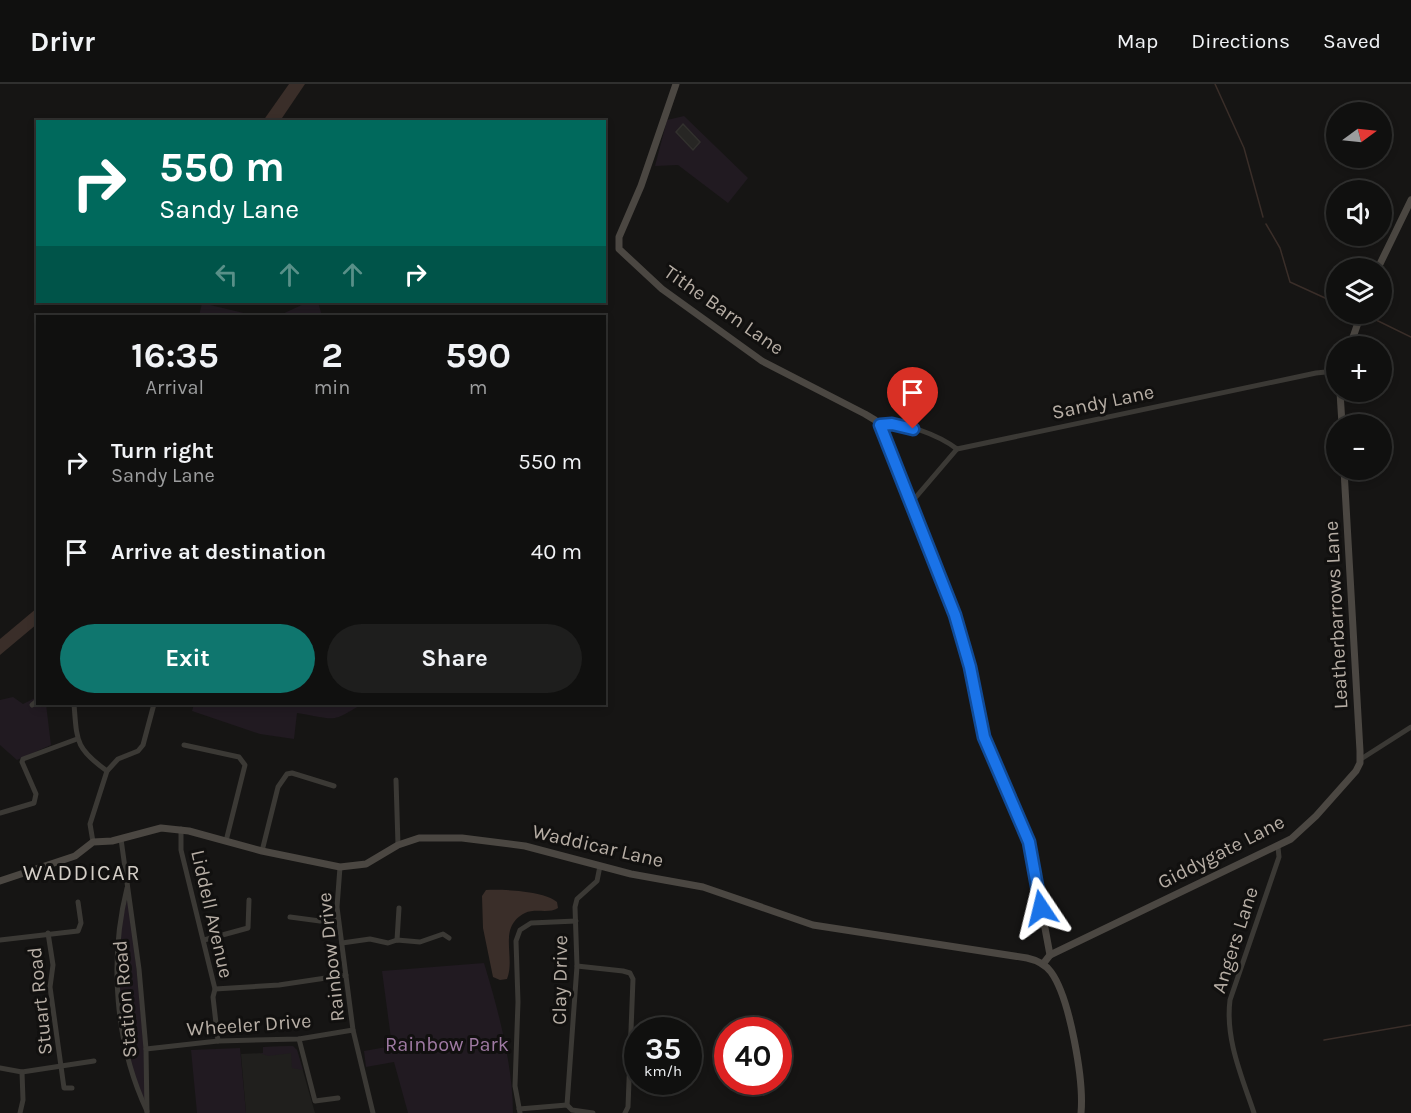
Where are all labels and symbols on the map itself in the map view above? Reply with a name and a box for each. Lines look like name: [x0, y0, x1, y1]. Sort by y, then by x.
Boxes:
north arrow: [1326, 102, 1392, 168]
street label: Tithe Barn Lane: [660, 260, 788, 360]
pin: [887, 367, 938, 429]
street label: Sandy Lane: [1050, 380, 1156, 424]
street label: Leatherbarrows Lane: [1320, 520, 1352, 710]
street label: Giddygate Lane: [1154, 810, 1288, 894]
street label: Waddicar Lane: [530, 820, 666, 872]
street label: Liddell Avenue: [186, 848, 238, 980]
district label: WADDICAR: [23, 860, 141, 886]
position arrow: [1009, 876, 1073, 940]
street label: Angers Lane: [1207, 884, 1263, 996]
street label: Rainbow Drive: [313, 891, 349, 1023]
street label: Clay Drive: [548, 935, 572, 1025]
street label: Station Road: [108, 939, 142, 1059]
street label: Stuart Road: [23, 946, 57, 1056]
street label: Wheeler Drive: [186, 1009, 312, 1041]
speed limit sign: 40: [714, 1017, 792, 1095]
park label: Rainbow Park: [385, 1033, 509, 1056]

